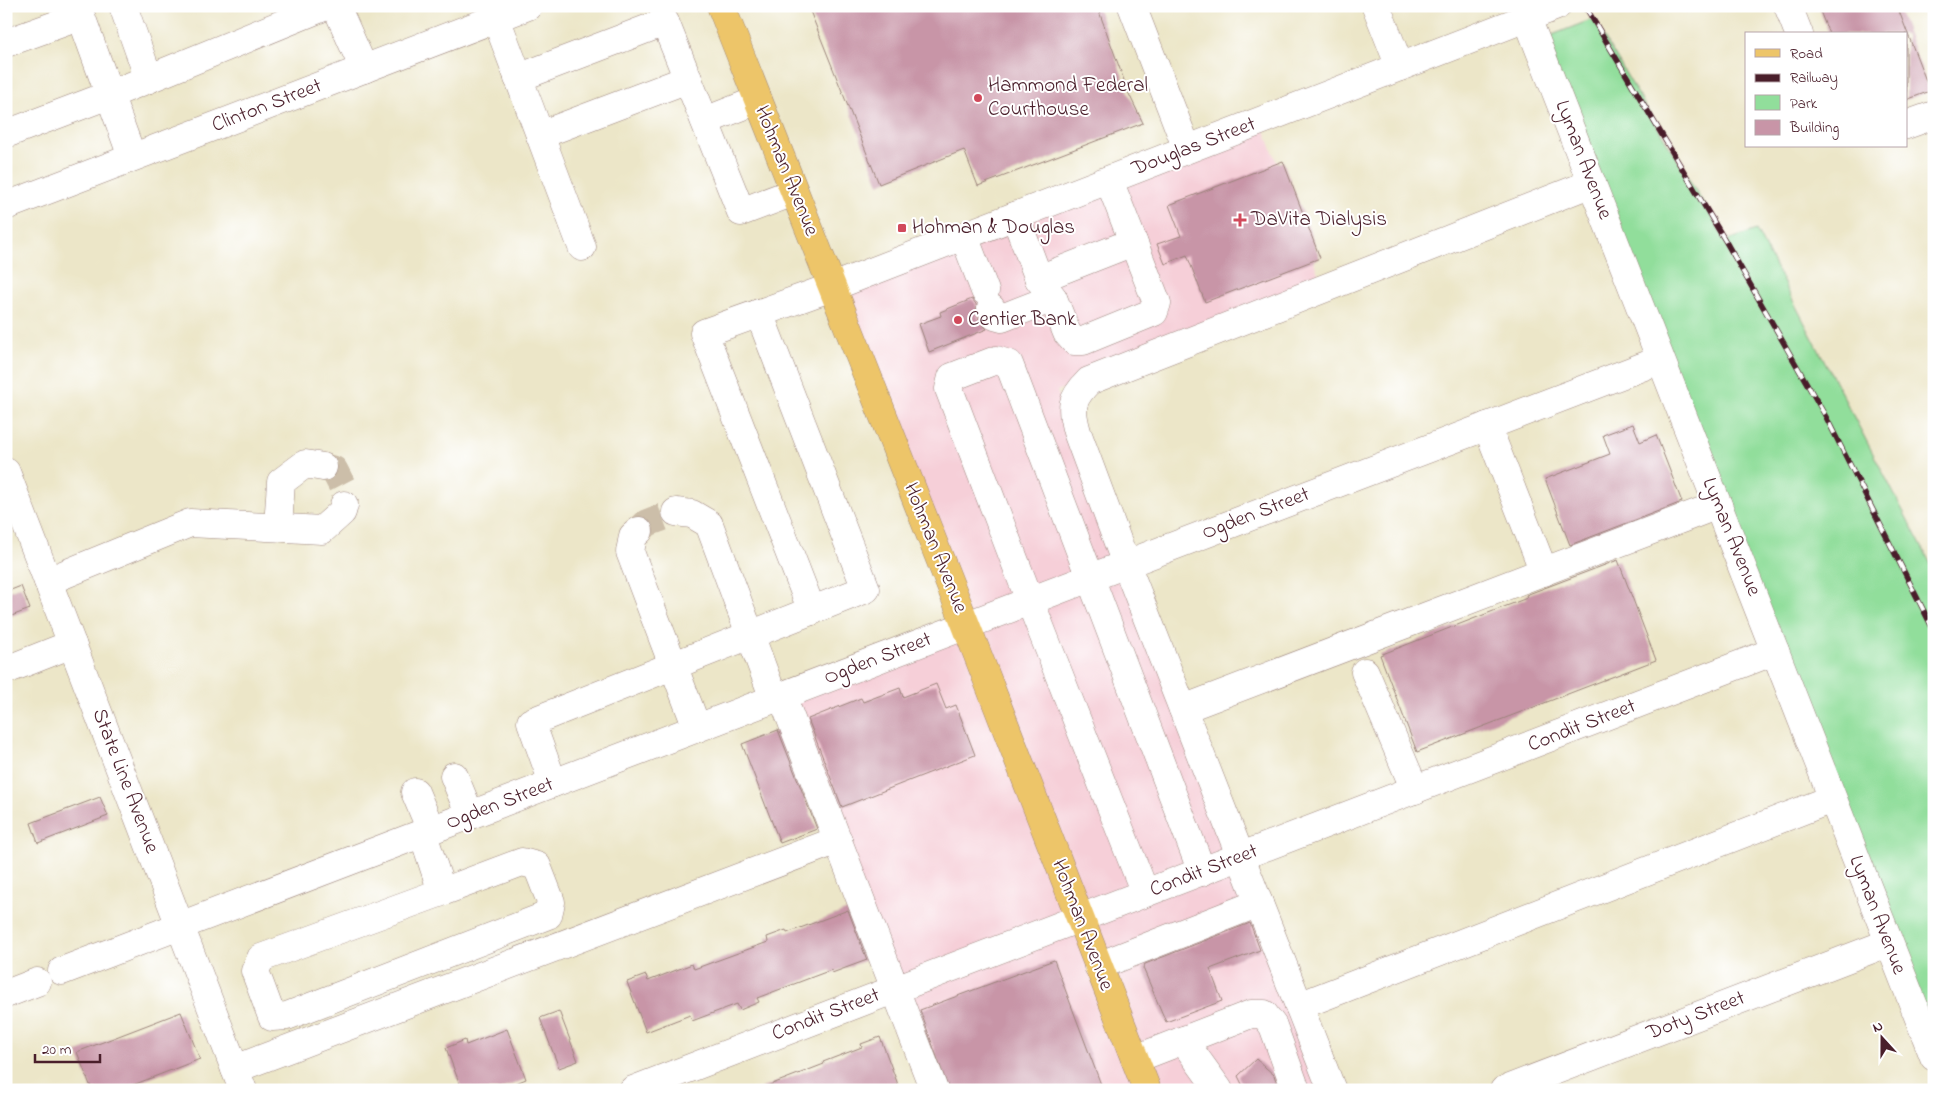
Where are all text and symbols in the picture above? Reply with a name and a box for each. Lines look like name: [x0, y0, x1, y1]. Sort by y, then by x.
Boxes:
legend: [1745, 32, 1908, 148]
text: Road: [1790, 43, 1823, 65]
text: Railway: [1790, 67, 1838, 90]
street label: Clinton Street: [208, 71, 326, 141]
place label: Hammond Federal Courthouse: [988, 71, 1148, 125]
marker: Hammond Federal Courthouse: [972, 92, 984, 104]
text: Park: [1790, 93, 1818, 115]
street label: Lyman Avenue: [1545, 96, 1620, 225]
street label: Hohman Avenue: [746, 101, 826, 241]
street label: Douglas Street: [1127, 110, 1261, 187]
text: Building: [1789, 117, 1839, 140]
place label: DaVita Dialysis: [1250, 205, 1387, 237]
place label: Hohman & Douglas: [912, 213, 1075, 245]
marker: DaVita Dialysis: [1233, 213, 1247, 227]
marker: Hohman & Douglas: [896, 222, 908, 234]
place label: Centier Bank: [968, 305, 1077, 335]
marker: Centier Bank: [952, 314, 964, 326]
street label: Lyman Avenue: [1692, 473, 1769, 602]
street label: Hohman Avenue: [895, 478, 975, 618]
street label: Ogden Street: [1198, 480, 1315, 550]
street label: Ogden Street: [820, 625, 937, 695]
street label: Condit Street: [1524, 692, 1640, 760]
street label: State Line Avenue: [84, 704, 167, 858]
street label: Ogden Street: [442, 770, 559, 840]
street label: Condit Street: [1146, 837, 1262, 905]
street label: Lyman Avenue: [1839, 851, 1914, 980]
street label: Hohman Avenue: [1043, 855, 1121, 996]
street label: Condit Street: [768, 981, 884, 1049]
street label: Doty Street: [1641, 983, 1750, 1051]
north arrow: [1858, 1014, 1908, 1064]
text: N: [1870, 1016, 1886, 1039]
scale bar: [35, 1031, 100, 1063]
text: 20 m: [42, 1039, 72, 1061]

